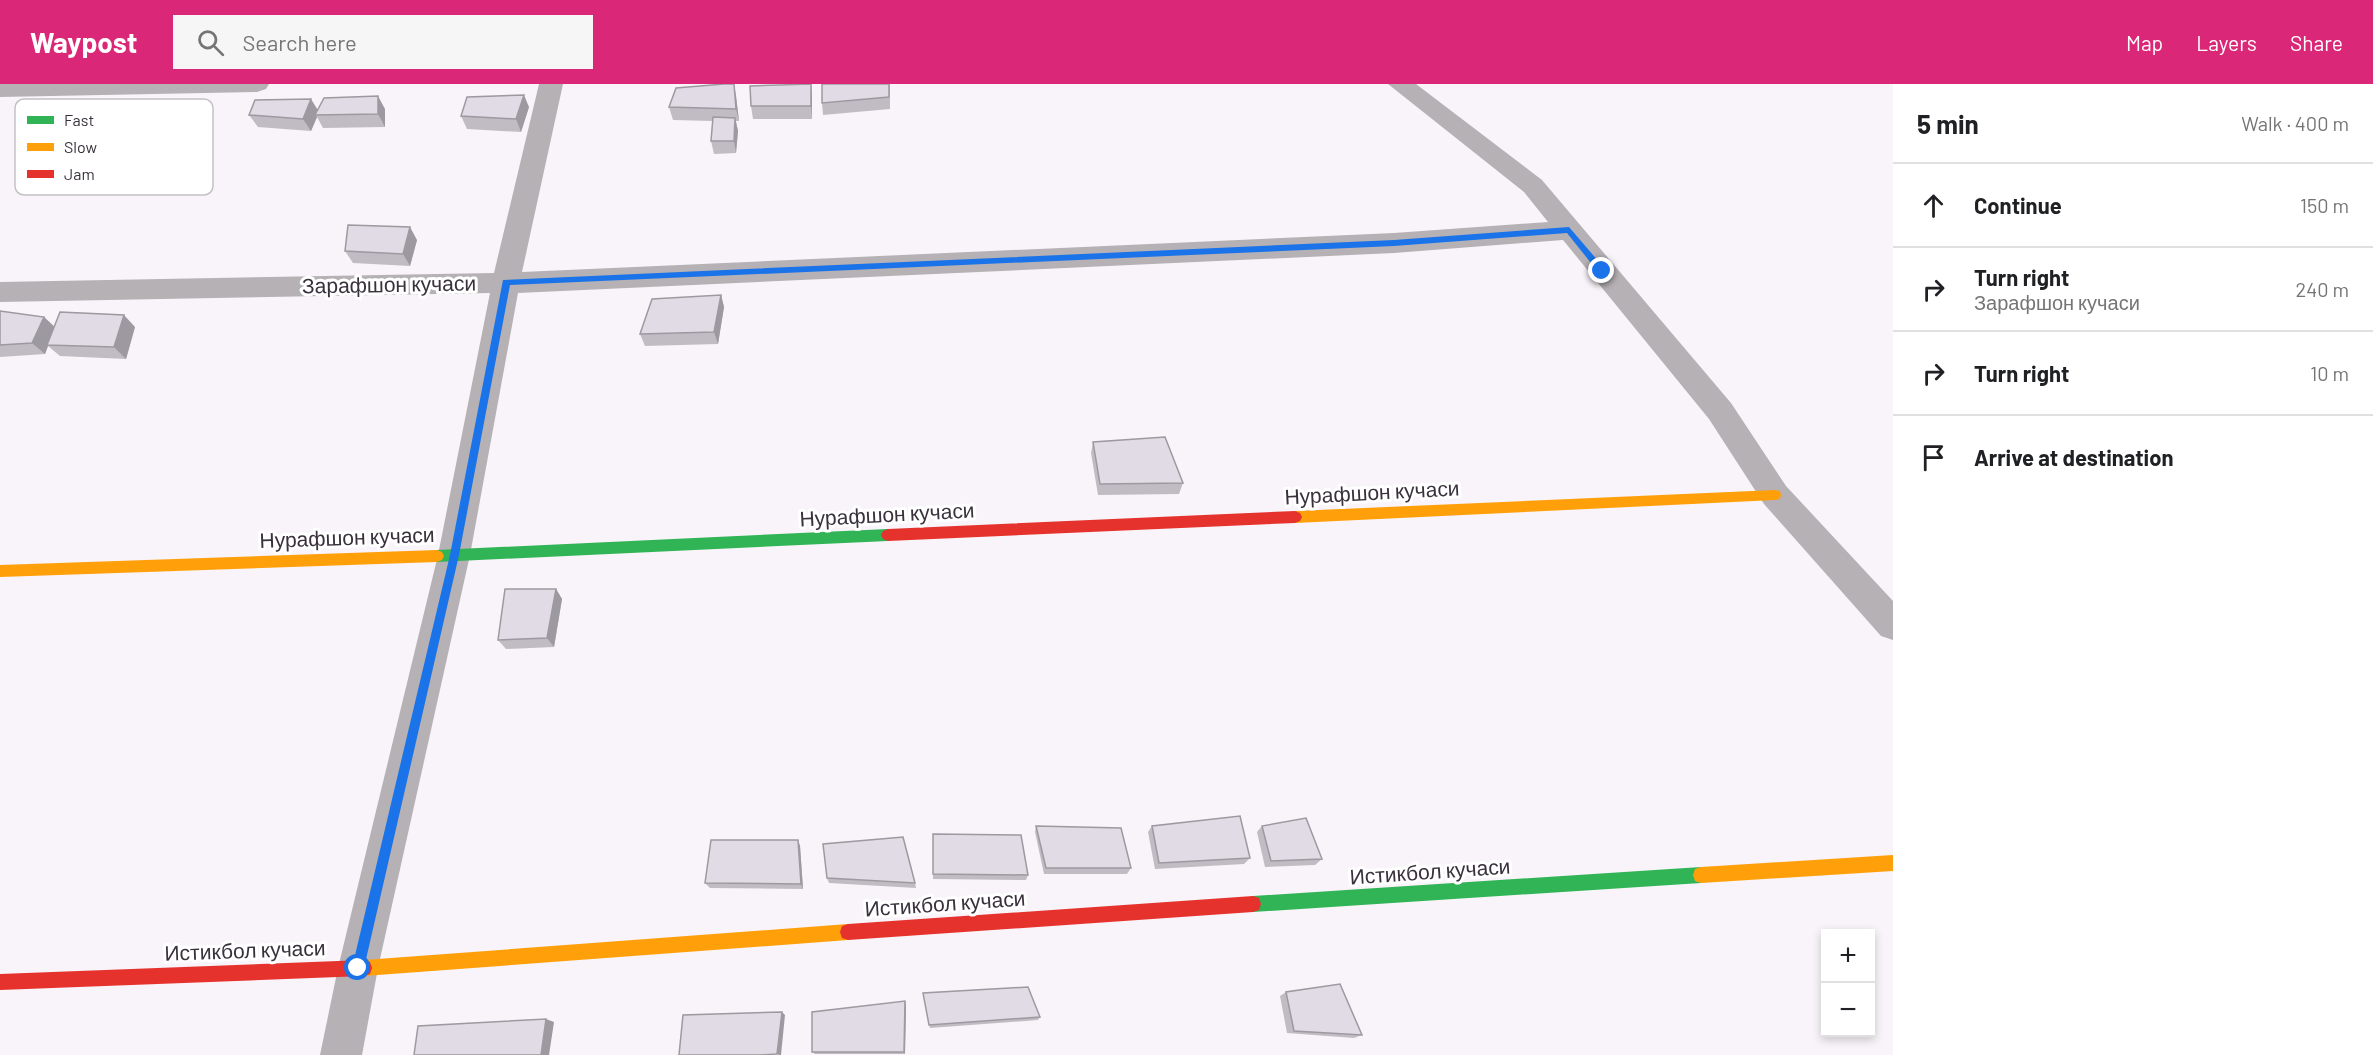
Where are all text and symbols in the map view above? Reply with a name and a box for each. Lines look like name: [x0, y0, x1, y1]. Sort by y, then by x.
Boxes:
search box: [173, 15, 593, 69]
text: Waypost: [30, 25, 137, 59]
icon: search: [194, 26, 227, 59]
text: Search here: [242, 29, 357, 55]
text: Map: [2126, 30, 2163, 55]
text: Layers: [2196, 30, 2257, 55]
text: Share: [2290, 30, 2343, 55]
legend: [15, 99, 213, 195]
text: 5 min: [1917, 108, 1979, 139]
text: Fast: [64, 110, 94, 129]
text: Walk · 400 m: [2241, 111, 2349, 135]
text: Slow: [64, 137, 97, 156]
text: Jam: [64, 164, 95, 183]
icon: ahead: [1917, 189, 1950, 222]
text: Continue: [1974, 192, 2062, 218]
text: 150 m: [2300, 193, 2349, 217]
route end: [1588, 257, 1614, 283]
text: Turn right: [1974, 264, 2069, 290]
street label: Зарафшон кучаси: [302, 269, 476, 298]
icon: right: [1917, 273, 1950, 306]
text: 240 m: [2295, 277, 2349, 301]
text: Зарафшон кучаси: [1974, 290, 2140, 314]
icon: right: [1917, 357, 1950, 390]
text: Turn right: [1974, 360, 2069, 386]
text: 10 m: [2310, 361, 2349, 385]
icon: arrive: [1917, 441, 1950, 474]
text: Arrive at destination: [1974, 444, 2173, 470]
street label: Нурафшон кучаси: [1284, 474, 1460, 509]
street label: Нурафшон кучаси: [799, 496, 975, 531]
street label: Нурафшон кучаси: [259, 521, 435, 552]
street label: Истикбол кучаси: [1349, 852, 1511, 889]
street label: Истикбол кучаси: [864, 884, 1026, 921]
map controls: [1821, 929, 1875, 1037]
button: +: [1821, 929, 1875, 983]
street label: Истикбол кучаси: [164, 934, 326, 965]
route start: [344, 954, 370, 980]
button: −: [1821, 983, 1875, 1037]

